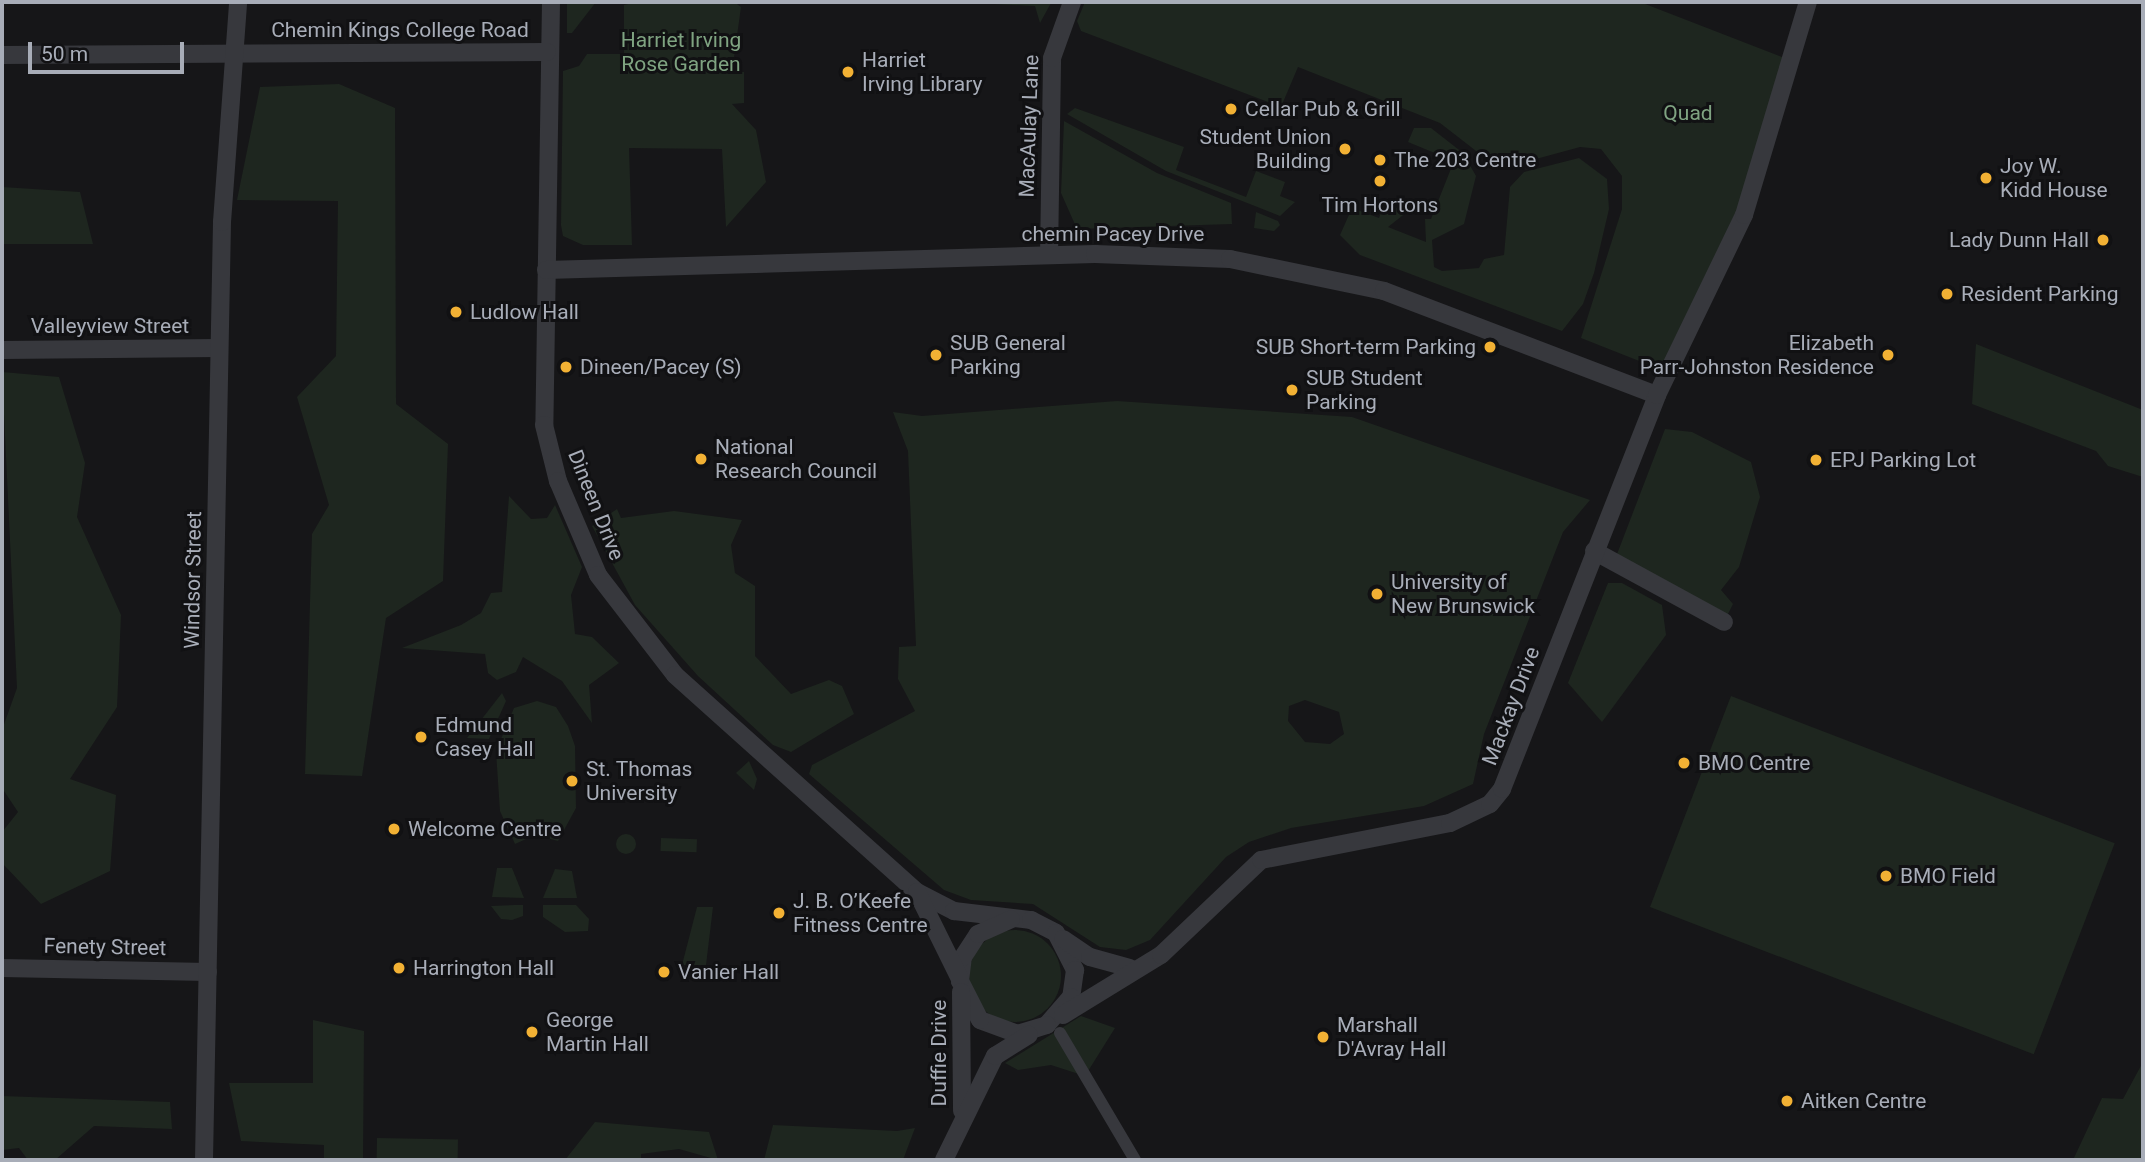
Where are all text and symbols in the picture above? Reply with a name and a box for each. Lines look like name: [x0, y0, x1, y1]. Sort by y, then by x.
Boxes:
street label: Chemin Kings College Road: [271, 17, 529, 43]
park label: Harriet Irving Rose Garden: [621, 27, 741, 77]
scale bar: [32, 28, 187, 72]
text: 50 m: [41, 42, 88, 66]
place label: Harriet Irving Library: [862, 47, 982, 97]
street label: MacAulay Lane: [1014, 54, 1044, 198]
marker: Harriet Irving Library: [840, 64, 856, 80]
place label: Cellar Pub & Grill: [1245, 96, 1401, 122]
park label: Quad: [1663, 100, 1713, 126]
marker: Cellar Pub & Grill: [1223, 101, 1239, 117]
place label: Student Union Building: [1200, 124, 1331, 174]
marker: Student Union Building: [1337, 141, 1353, 157]
place label: The 203 Centre: [1394, 147, 1536, 173]
marker: The 203 Centre: [1372, 152, 1388, 168]
place label: Joy W. Kidd House: [2000, 153, 2108, 203]
marker: Joy W. Kidd House: [1978, 170, 1994, 186]
marker: Tim Hortons: [1372, 173, 1388, 189]
place label: Tim Hortons: [1322, 192, 1438, 218]
street label: chemin Pacey Drive: [1022, 221, 1204, 247]
place label: Lady Dunn Hall: [1949, 227, 2089, 253]
marker: Lady Dunn Hall: [2095, 232, 2111, 248]
place label: Resident Parking: [1961, 281, 2118, 307]
marker: Resident Parking: [1939, 286, 1955, 302]
place label: Ludlow Hall: [470, 299, 579, 325]
marker: Ludlow Hall: [448, 304, 464, 320]
street label: Valleyview Street: [31, 313, 189, 339]
place label: SUB General Parking: [950, 330, 1066, 380]
place label: Elizabeth Parr-Johnston Residence: [1640, 330, 1874, 380]
place label: SUB Short-term Parking: [1256, 334, 1476, 360]
marker: SUB Short-term Parking: [1482, 339, 1498, 355]
marker: SUB General Parking: [928, 347, 944, 363]
marker: Elizabeth Parr-Johnston Residence: [1880, 347, 1896, 363]
place label: Dineen/Pacey (S): [580, 354, 742, 380]
marker: Dineen/Pacey (S): [558, 359, 574, 375]
place label: SUB Student Parking: [1306, 365, 1423, 415]
marker: SUB Student Parking: [1284, 382, 1300, 398]
place label: National Research Council: [715, 434, 877, 484]
street label: Dineen Drive: [562, 446, 630, 564]
place label: EPJ Parking Lot: [1830, 447, 1976, 473]
marker: National Research Council: [693, 451, 709, 467]
marker: EPJ Parking Lot: [1808, 452, 1824, 468]
street label: Windsor Street: [179, 511, 207, 649]
place label: University of New Brunswick: [1391, 569, 1535, 619]
marker: University of New Brunswick: [1369, 586, 1385, 602]
street label: Mackay Drive: [1477, 643, 1545, 769]
place label: Edmund Casey Hall: [435, 712, 534, 762]
marker: Edmund Casey Hall: [413, 729, 429, 745]
place label: BMO Centre: [1698, 750, 1810, 776]
marker: BMO Centre: [1676, 755, 1692, 771]
place label: St. Thomas University: [586, 756, 693, 806]
marker: St. Thomas University: [564, 773, 580, 789]
place label: Welcome Centre: [408, 816, 562, 842]
marker: Welcome Centre: [386, 821, 402, 837]
place label: BMO Field: [1900, 863, 1996, 889]
marker: BMO Field: [1878, 868, 1894, 884]
place label: J. B. O’Keefe Fitness Centre: [793, 888, 928, 938]
marker: J. B. O’Keefe Fitness Centre: [771, 905, 787, 921]
street label: Fenety Street: [43, 933, 167, 961]
place label: Harrington Hall: [413, 955, 554, 981]
place label: Vanier Hall: [678, 959, 779, 985]
marker: Harrington Hall: [391, 960, 407, 976]
marker: Vanier Hall: [656, 964, 672, 980]
street label: Duffie Drive: [926, 1000, 952, 1106]
place label: George Martin Hall: [546, 1007, 649, 1057]
place label: Marshall D'Avray Hall: [1337, 1012, 1446, 1062]
marker: George Martin Hall: [524, 1024, 540, 1040]
marker: Marshall D'Avray Hall: [1315, 1029, 1331, 1045]
place label: Aitken Centre: [1801, 1088, 1926, 1114]
marker: Aitken Centre: [1779, 1093, 1795, 1109]

